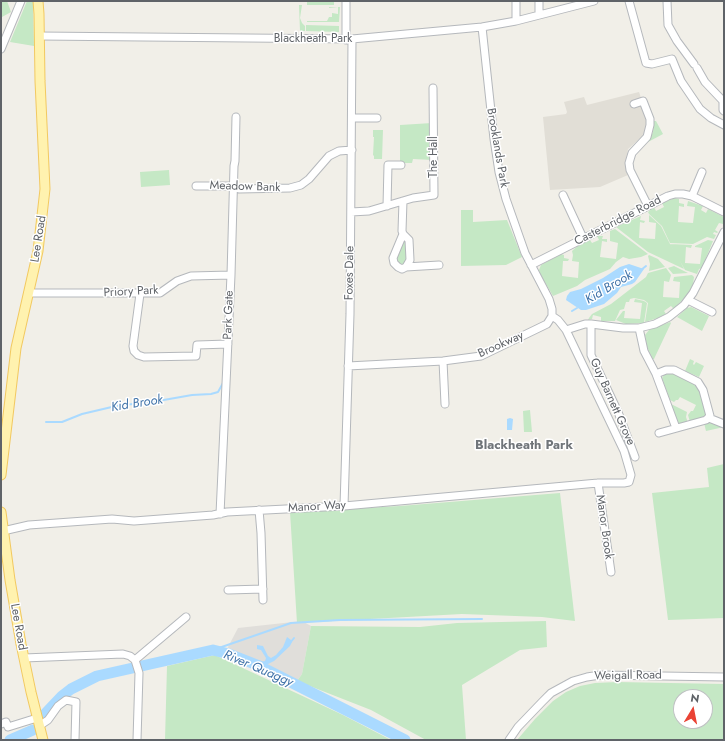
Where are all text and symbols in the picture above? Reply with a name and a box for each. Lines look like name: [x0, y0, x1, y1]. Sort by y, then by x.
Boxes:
street label: Blackheath Park: [274, 32, 352, 46]
street label: Brooklands Park: [483, 107, 511, 189]
street label: The Hall: [427, 136, 441, 178]
street label: Meadow Bank: [209, 179, 281, 195]
street label: Casterbridge Road: [572, 193, 664, 249]
street label: Lee Road: [28, 215, 50, 263]
street label: Foxes Dale: [342, 246, 358, 300]
water label: Kid Brook: [583, 268, 635, 308]
street label: Priory Park: [103, 283, 159, 301]
street label: Park Gate: [221, 290, 237, 340]
street label: Brookway: [476, 329, 526, 361]
street label: Guy Barnett Grove: [586, 356, 638, 448]
water label: Kid Brook: [110, 392, 164, 416]
district label: Blackheath Park: [475, 438, 573, 454]
street label: Manor Brook: [592, 494, 616, 560]
street label: Manor Way: [288, 498, 346, 516]
street label: Lee Road: [7, 602, 29, 652]
water label: River Quaggy: [221, 647, 295, 691]
street label: Weigall Road: [594, 668, 662, 684]
north arrow: [673, 689, 713, 729]
text: N: [689, 690, 701, 707]

